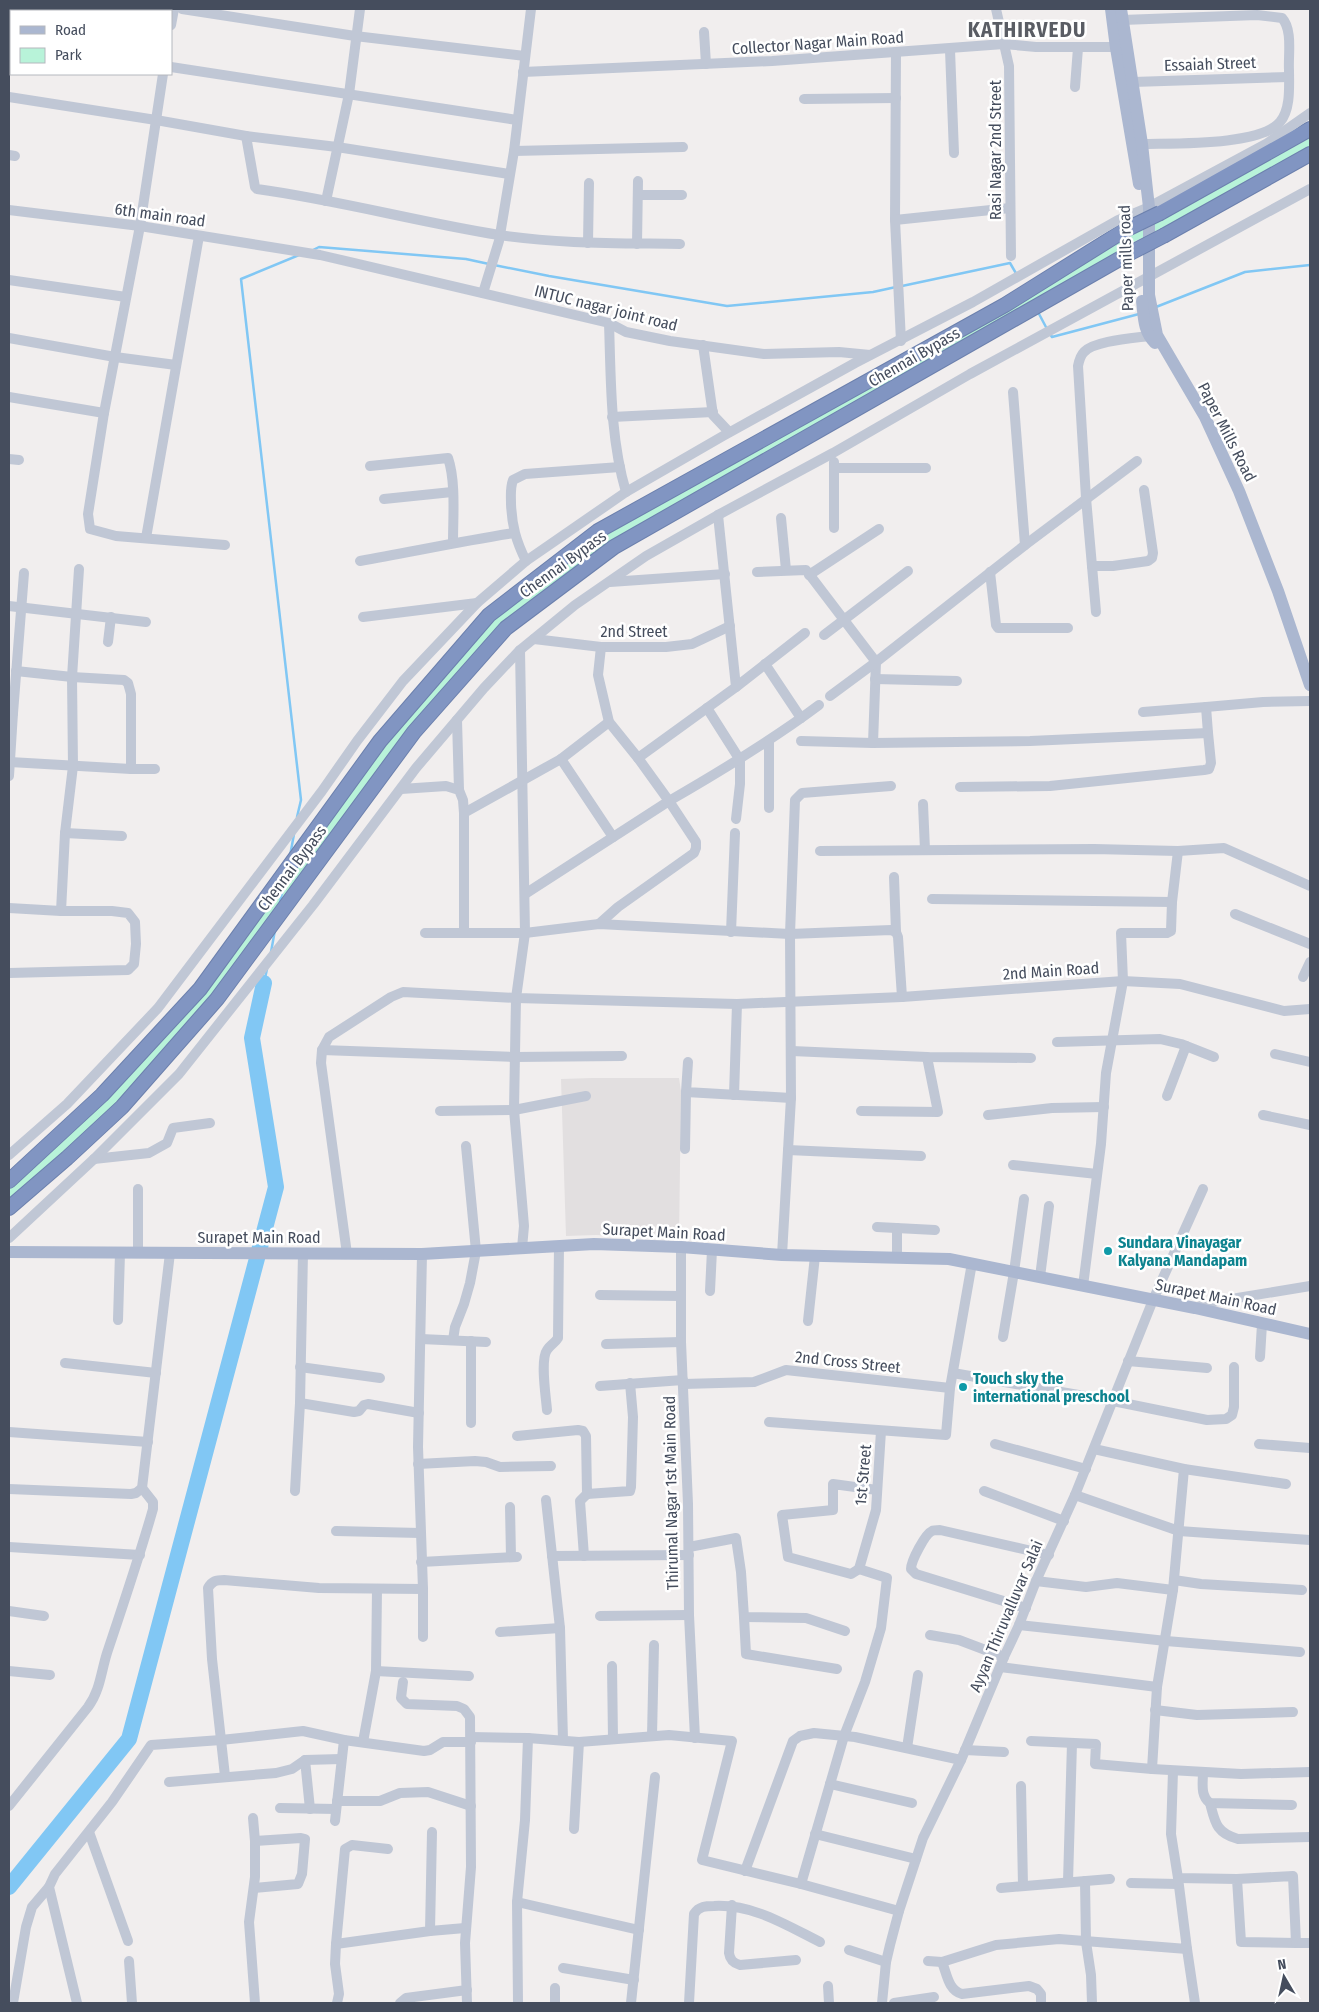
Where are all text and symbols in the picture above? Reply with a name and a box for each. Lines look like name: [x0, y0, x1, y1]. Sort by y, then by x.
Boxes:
legend: [10, 10, 172, 75]
district label: KATHIRVEDU: [968, 17, 1086, 43]
text: Road: [55, 21, 86, 39]
street label: Collector Nagar Main Road: [731, 28, 905, 58]
text: Park: [55, 46, 82, 64]
street label: Essaiah Street: [1164, 53, 1257, 75]
street label: Rasi Nagar 2nd Street: [986, 79, 1005, 220]
street label: 6th main road: [113, 199, 207, 231]
street label: Paper mills road: [1115, 205, 1137, 311]
street label: INTUC nagar joint road: [532, 281, 680, 335]
street label: Chennai Bypass: [865, 323, 963, 391]
street label: Paper Mills Road: [1194, 379, 1260, 485]
street label: Chennai Bypass: [516, 526, 610, 602]
street label: 2nd Street: [600, 622, 668, 641]
street label: Chennai Bypass: [254, 821, 330, 915]
street label: 2nd Main Road: [1002, 958, 1100, 984]
street label: Surapet Main Road: [602, 1219, 726, 1245]
street label: Surapet Main Road: [197, 1228, 321, 1247]
place label: Sundara Vinayagar Kalyana Mandapam: [1118, 1233, 1247, 1270]
marker: Sundara Vinayagar Kalyana Mandapam: [1102, 1245, 1114, 1257]
street label: Surapet Main Road: [1154, 1275, 1278, 1319]
street label: 2nd Cross Street: [794, 1347, 902, 1377]
place label: Touch sky the international preschool: [973, 1369, 1130, 1406]
marker: Touch sky the international preschool: [957, 1381, 969, 1393]
street label: Thirumal Nagar 1st Main Road: [660, 1396, 682, 1590]
street label: 1st Street: [851, 1443, 875, 1506]
street label: Ayyan Thiruvalluvar Salai: [965, 1537, 1047, 1695]
north arrow: [1259, 1952, 1309, 2002]
text: N: [1277, 1956, 1288, 1974]

